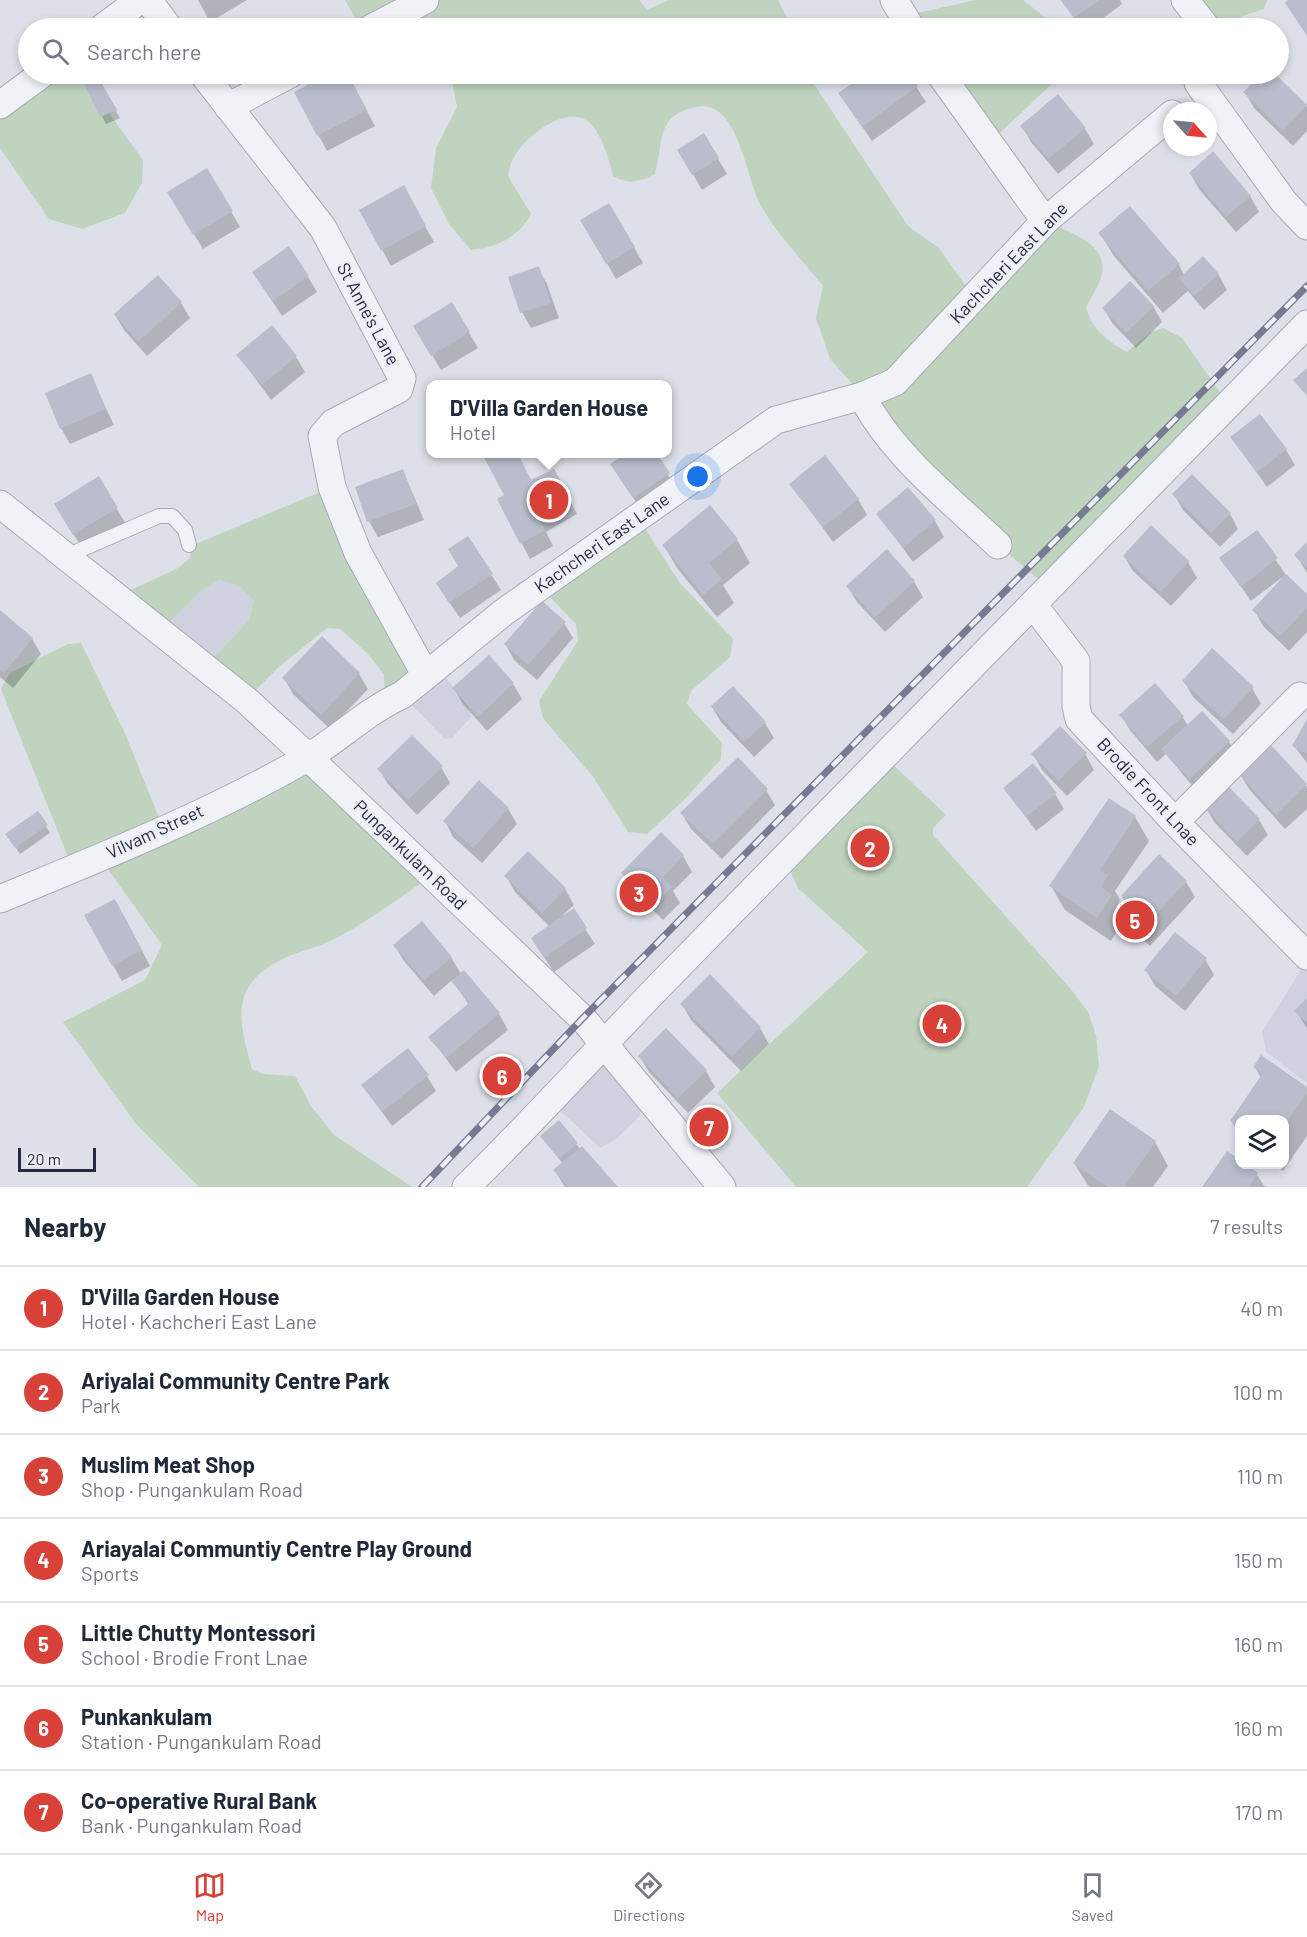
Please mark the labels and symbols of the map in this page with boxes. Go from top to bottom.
north arrow [1163,102,1217,156]
street label: Kachcheri East Lane [945,197,1072,327]
street label: St Anne's Lane [333,259,405,369]
your location [683,462,712,491]
pin: 1 [530,478,568,522]
street label: Kachcheri East Lane [530,487,673,597]
street label: Brodie Front Lnae [1093,733,1205,850]
street label: Pungankulam Road [350,795,472,914]
street label: Vilvam Street [103,799,207,863]
pin: 2 [850,826,890,870]
pin: 3 [620,870,658,916]
pin: 5 [1116,898,1154,942]
pin: 4 [922,1002,962,1046]
pin: 6 [482,1054,522,1098]
pin: 7 [690,1104,728,1150]
scale bar [18,1145,96,1172]

